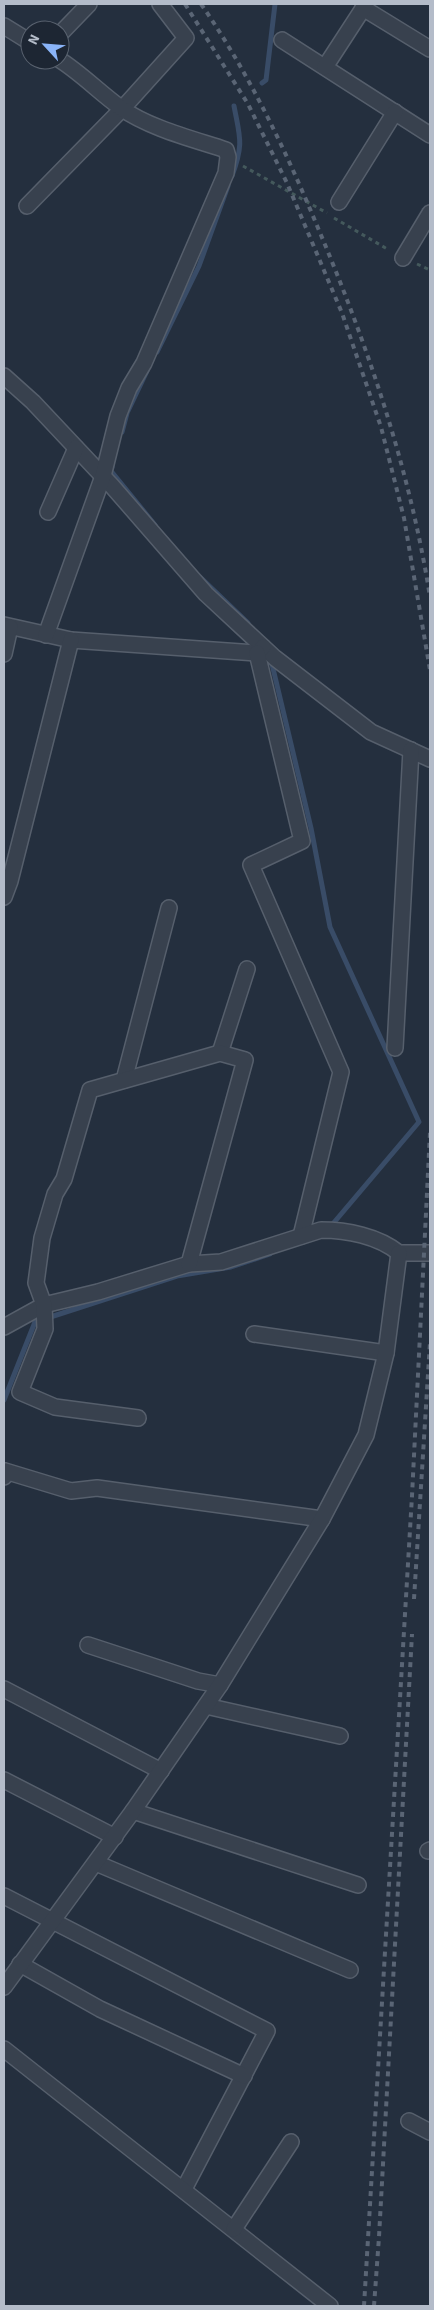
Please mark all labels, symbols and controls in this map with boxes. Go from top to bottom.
north arrow [20,20,70,70]
text: N [23,31,45,48]

